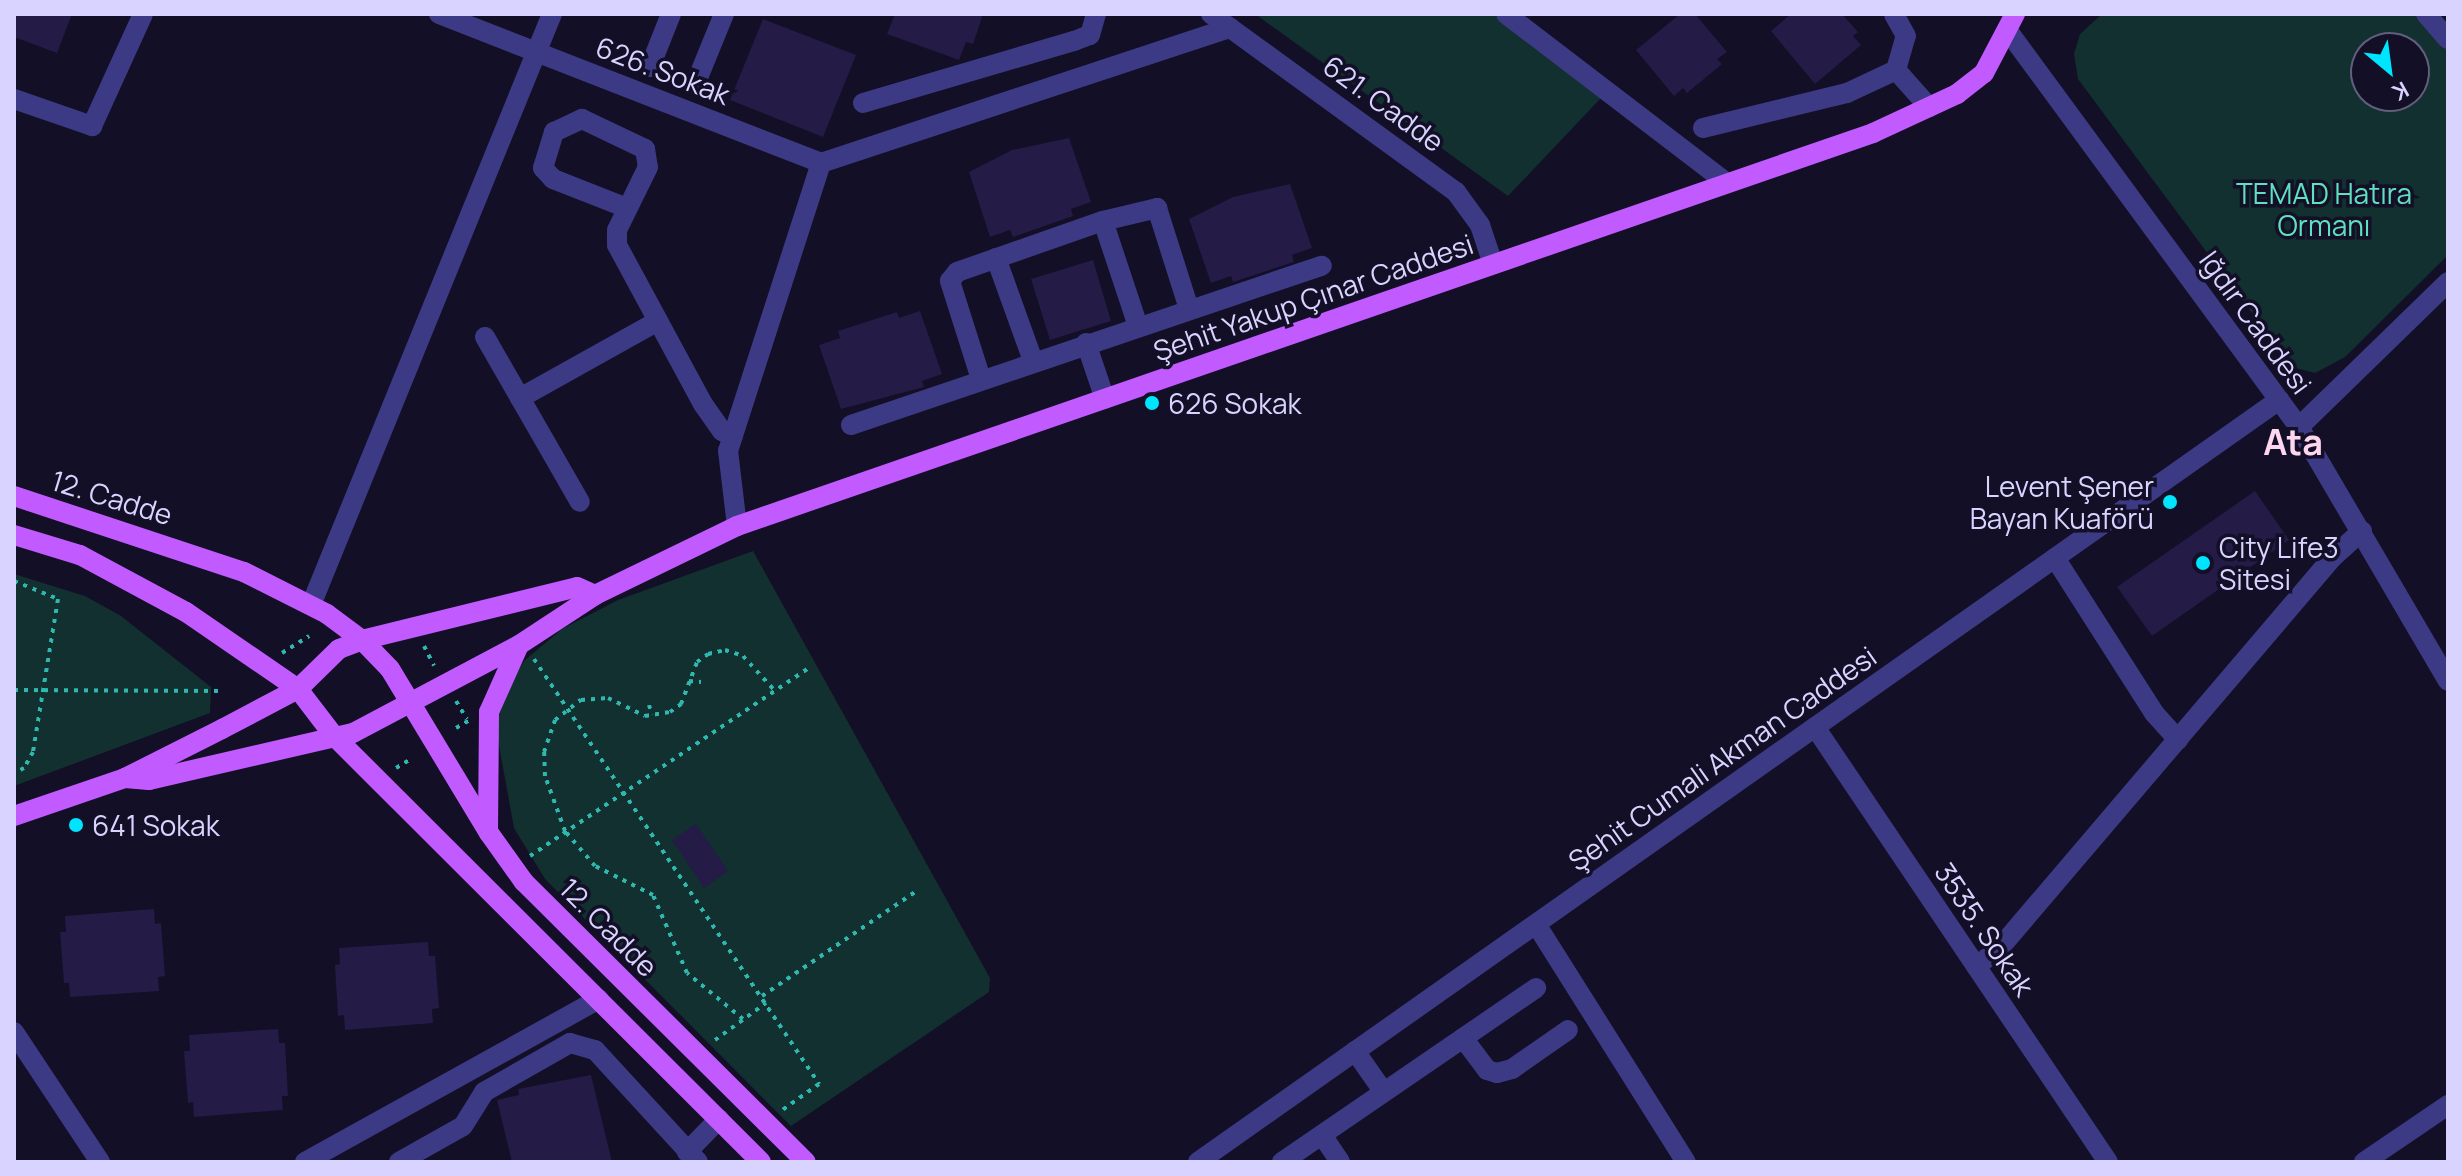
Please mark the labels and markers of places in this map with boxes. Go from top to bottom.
place label: 626 Sokak [1168,386,1301,420]
marker: 626 Sokak [1143,394,1161,412]
place label: Levent Şener Bayan Kuaförü [1970,469,2154,535]
marker: Levent Şener Bayan Kuaförü [2161,493,2179,511]
place label: City Life3 Sitesi [2219,530,2339,596]
marker: City Life3 Sitesi [2194,554,2212,572]
place label: 641 Sokak [92,808,220,842]
marker: 641 Sokak [67,816,85,834]

